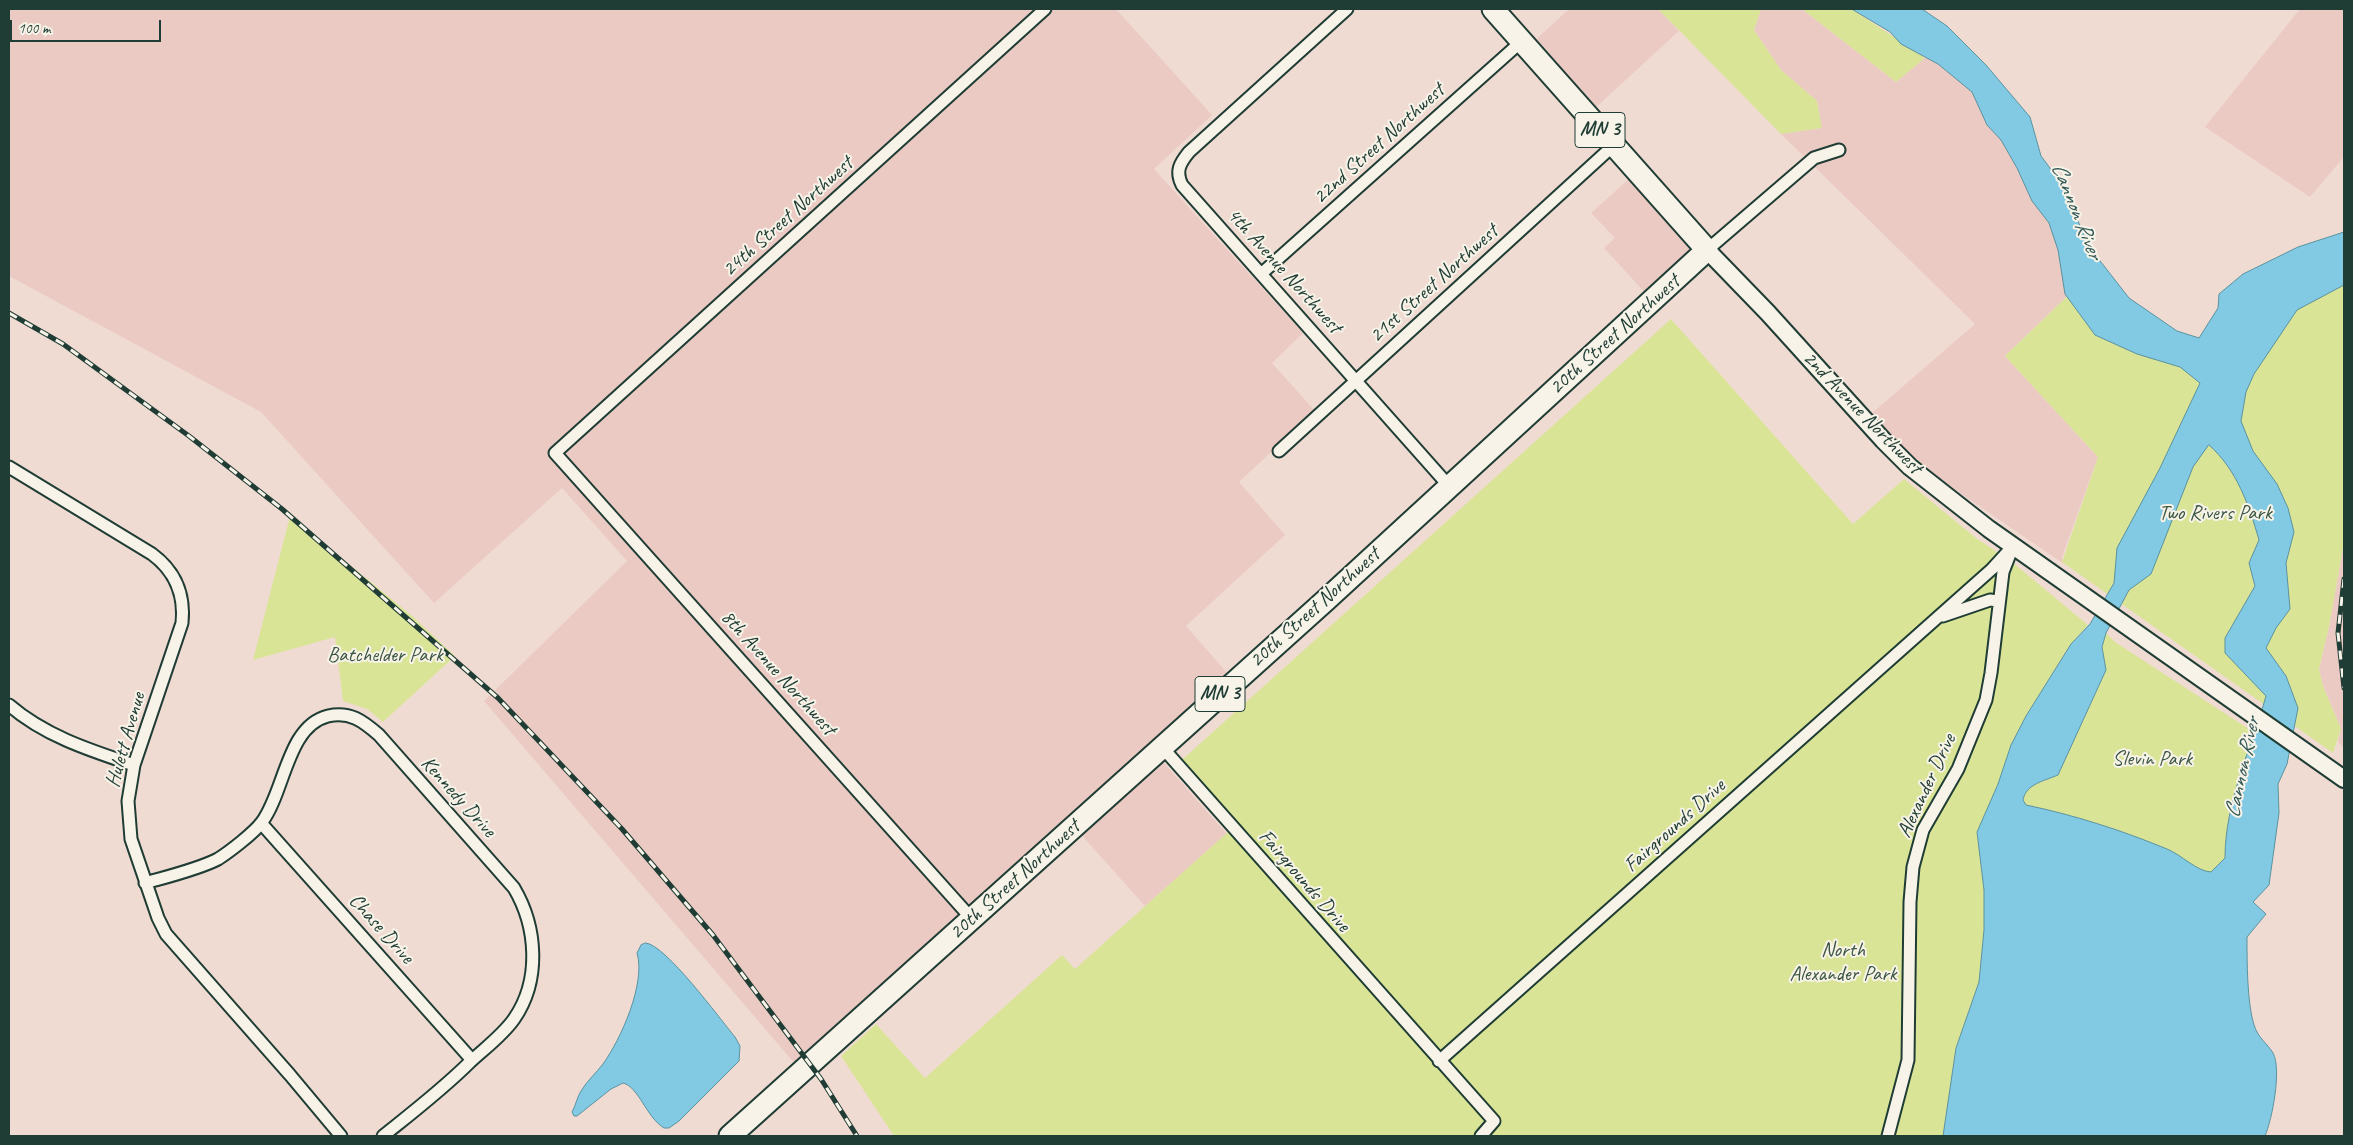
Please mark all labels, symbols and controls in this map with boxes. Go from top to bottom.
scale bar [12,10,164,42]
text: 100 m [18,19,50,38]
street label: 22nd Street Northwest [1308,78,1450,210]
road number: MN 3 [1575,112,1625,148]
street label: 24th Street Northwest [717,152,859,282]
water label: Cannon River [2045,159,2107,263]
street label: 4th Avenue Northwest [1221,203,1347,339]
street label: 21st Street Northwest [1364,220,1504,348]
street label: 20th Street Northwest [1544,270,1686,400]
street label: 2nd Avenue Northwest [1797,346,1927,480]
park label: Two Rivers Park [2158,500,2272,526]
street label: 20th Street Northwest [1244,543,1386,673]
street label: 8th Avenue Northwest [715,605,841,741]
park label: Batchelder Park [327,642,443,668]
road number: MN 3 [1195,676,1245,712]
street label: Hulett Avenue [100,690,152,790]
water label: Cannon River [2220,716,2266,820]
street label: Alexander Drive [1892,730,1962,842]
park label: Slevin Park [2112,746,2192,772]
street label: Kennedy Drive [415,751,501,843]
street label: Fairgrounds Drive [1619,774,1731,878]
street label: 20th Street Northwest [944,815,1086,945]
street label: Fairgrounds Drive [1253,825,1355,937]
street label: Chase Drive [343,889,419,969]
park label: North Alexander Park [1789,937,1897,987]

